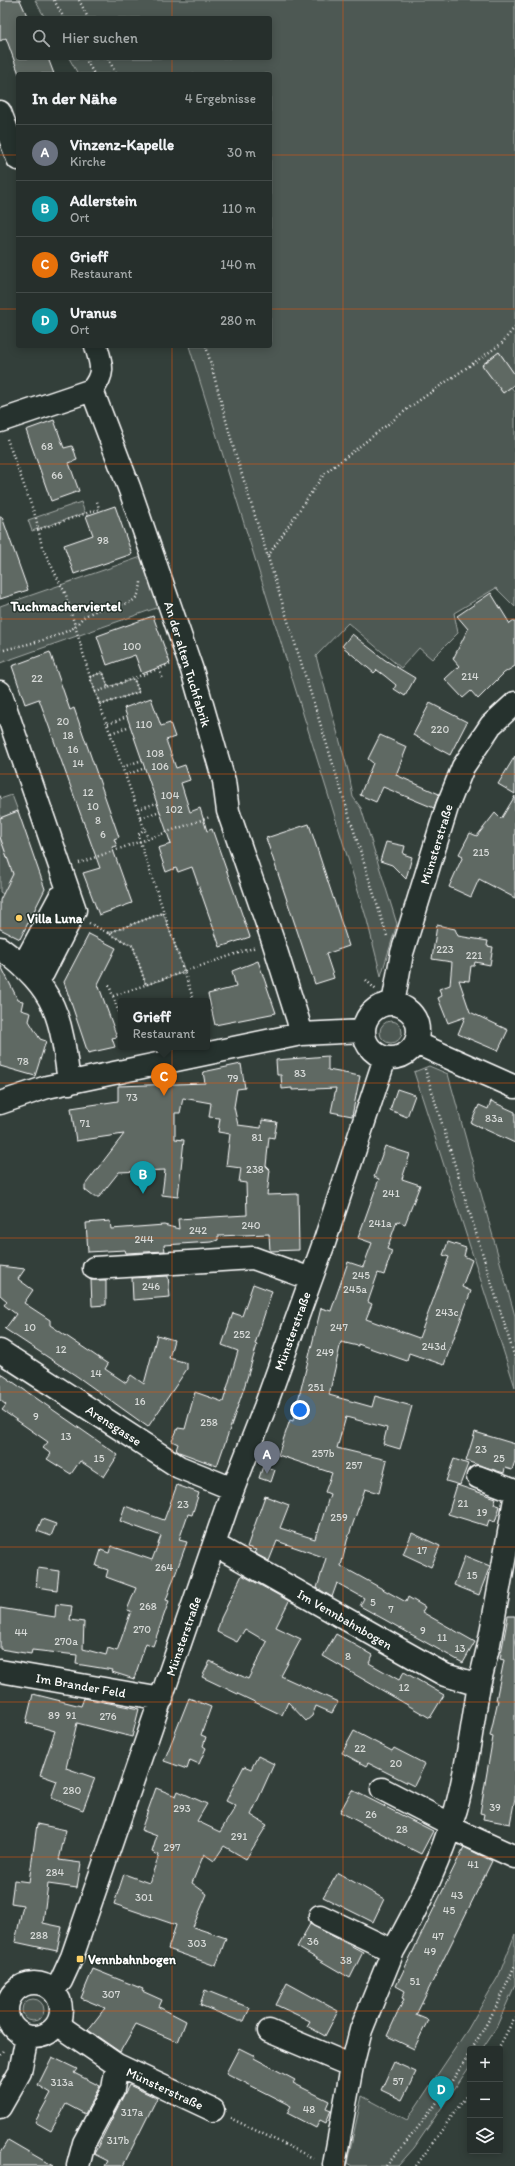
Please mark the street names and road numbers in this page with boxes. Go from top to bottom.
street label: An der alten Tuchfabrik [161,599,214,729]
street label: Münsterstraße [417,802,456,886]
street label: Münsterstraße [271,1289,314,1373]
street label: Arensgasse [83,1402,144,1449]
street label: Im Vennbahnbogen [295,1586,395,1653]
street label: Münsterstraße [163,1594,204,1678]
street label: Im Brander Feld [35,1670,127,1701]
street label: Münsterstraße [124,2064,206,2113]

